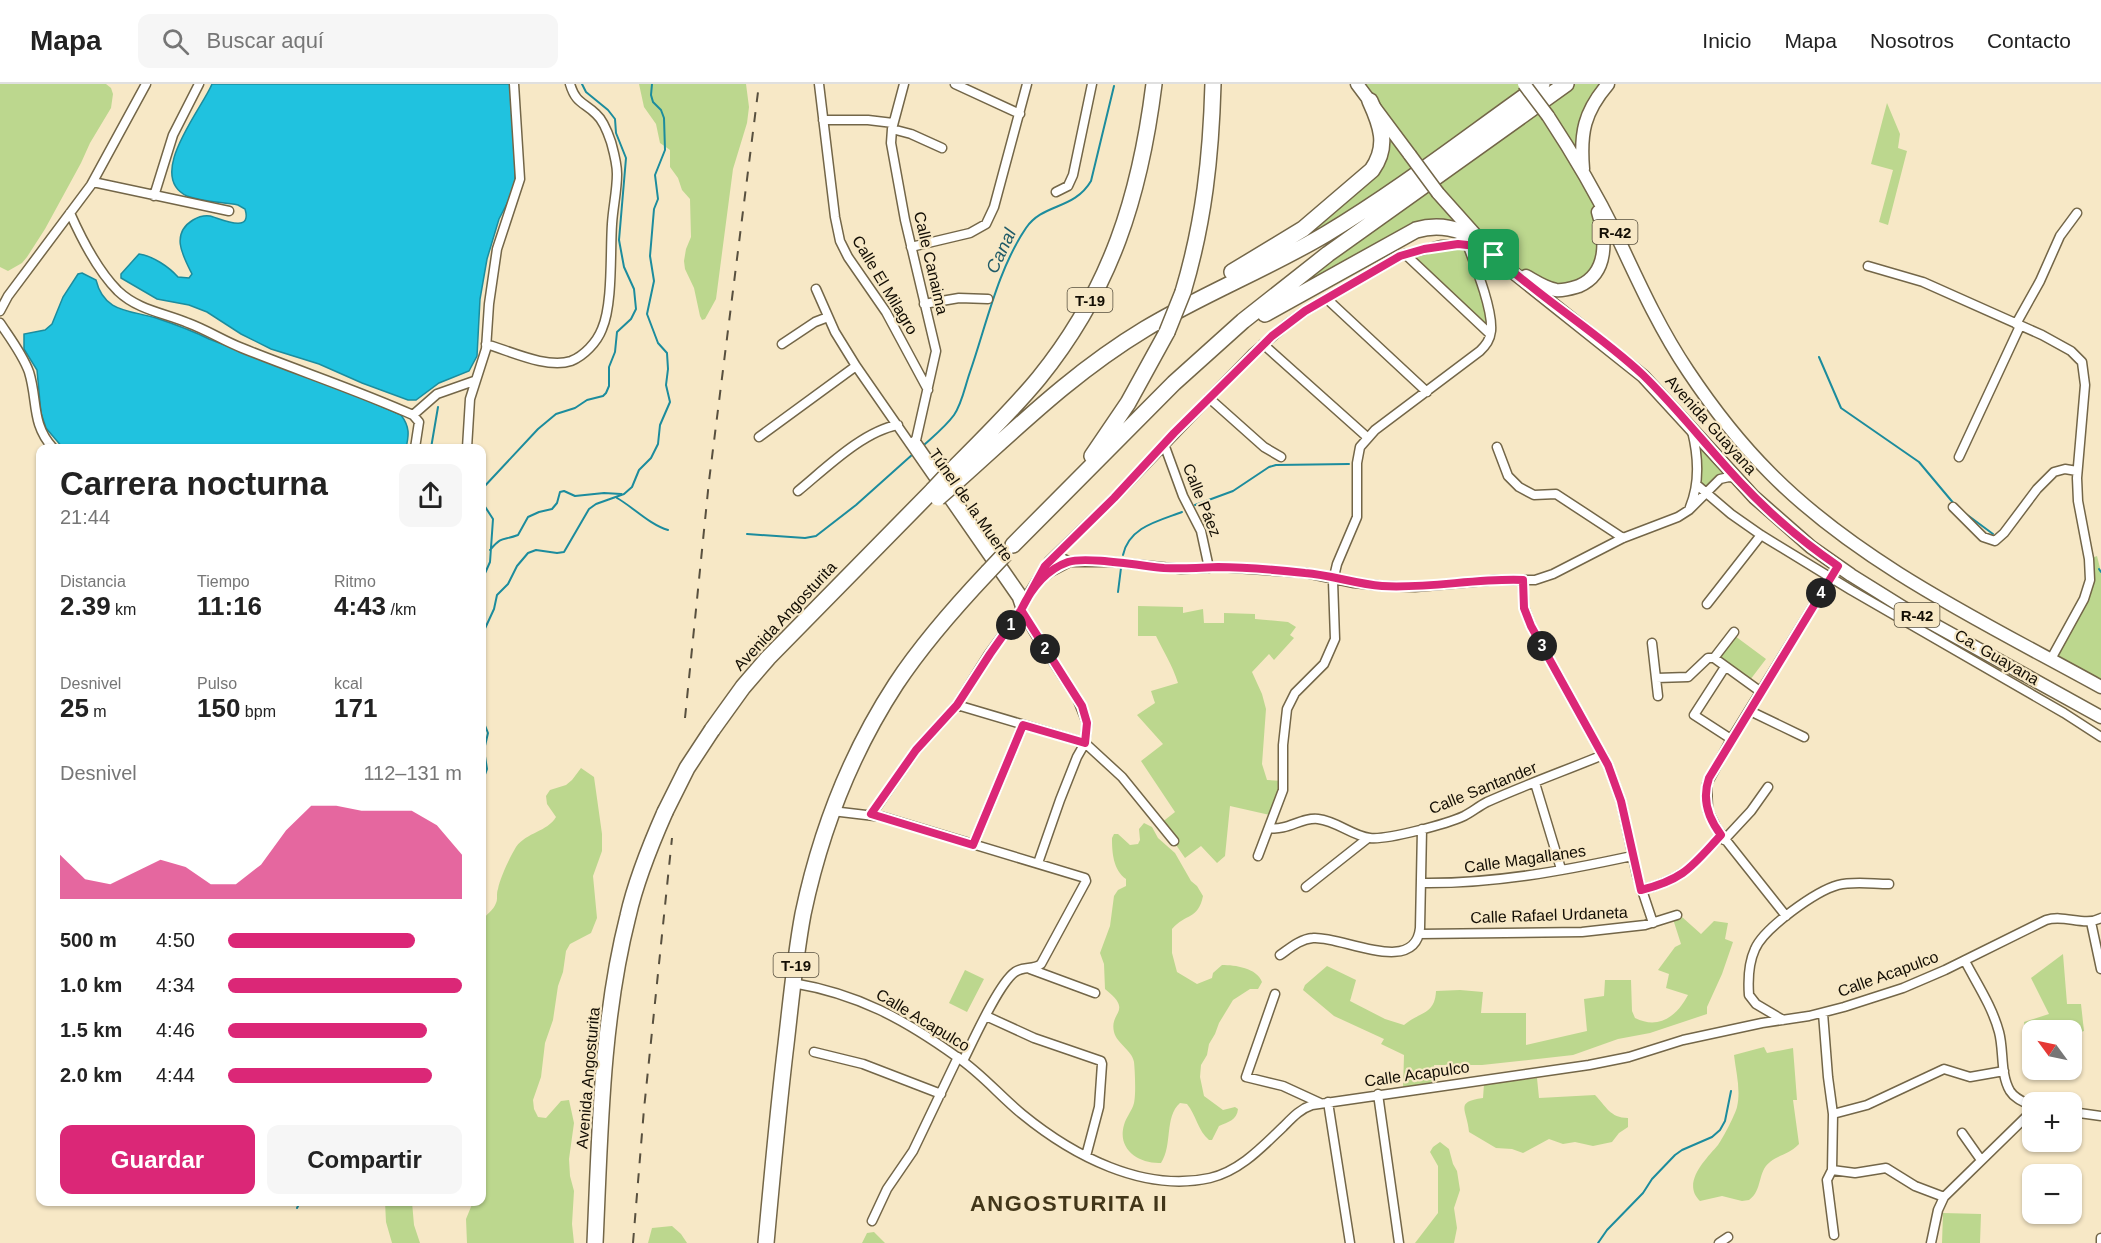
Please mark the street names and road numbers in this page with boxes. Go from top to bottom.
street label: Calle Canaima [911,210,951,316]
road number: R-42 [1592,220,1638,244]
street label: Calle El Milagro [849,233,921,337]
road number: T-19 [1068,288,1112,312]
street label: Avenida Guayana [1662,372,1760,478]
street label: Túnel de la Muerte [926,445,1016,565]
street label: Calle Páez [1180,461,1224,539]
street label: Avenida Angosturita [730,558,840,674]
road number: R-42 [1894,603,1940,627]
street label: Ca. Guayana [1952,626,2042,688]
street label: Calle Santander [1427,758,1540,817]
street label: Calle Magallanes [1463,842,1587,876]
street label: Calle Rafael Urdaneta [1470,904,1628,926]
street label: Calle Acapulco [1835,948,1941,1000]
road number: T-19 [774,953,818,977]
street label: Calle Acapulco [873,985,973,1055]
street label: Avenida Angosturita [573,1006,603,1149]
street label: Calle Acapulco [1363,1058,1471,1090]

